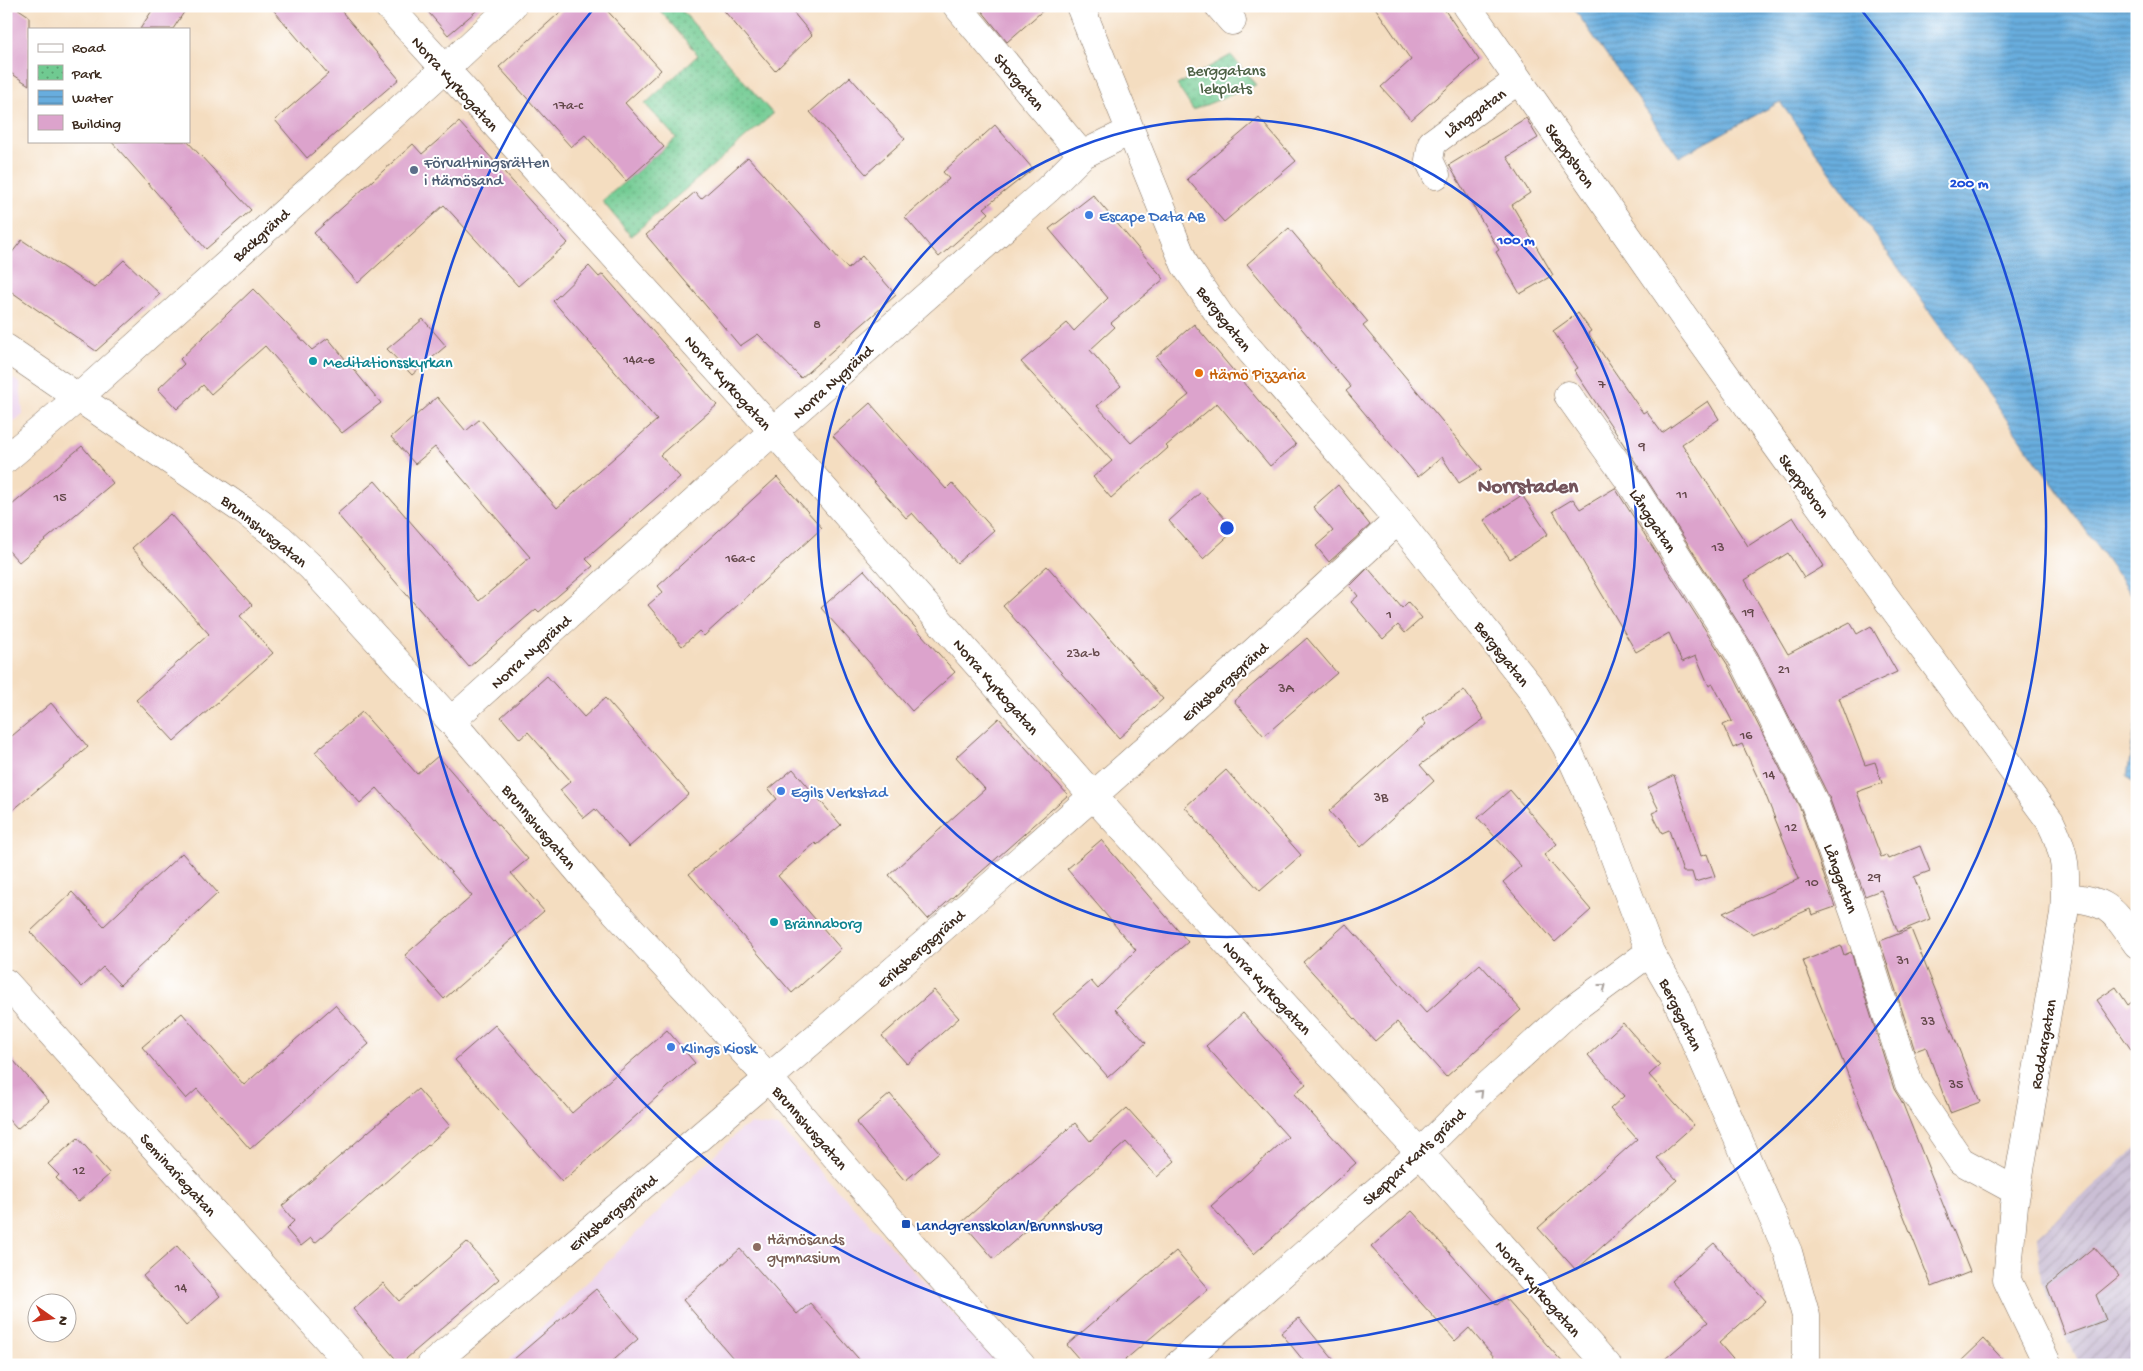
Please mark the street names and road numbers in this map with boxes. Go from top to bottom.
street label: Norra Kyrkogatan [406,34,501,137]
street label: Storgatan [988,51,1047,116]
street label: Långgatan [1441,86,1511,144]
street label: Skeppsbron [1539,121,1598,193]
street label: Backgränd [229,205,296,268]
street label: Bergsgatan [1190,283,1254,357]
street label: Norra Kyrkogatan [679,333,774,436]
street label: Norra Nygränd [790,341,880,425]
street label: Skeppsbron [1773,451,1832,523]
street label: Långgatan [1623,486,1679,558]
street label: Brunnshusgatan [215,492,310,574]
street label: Norra Nygränd [488,611,578,695]
street label: Bergsgatan [1468,618,1532,692]
street label: Norra Kyrkogatan [947,636,1042,741]
street label: Eriksbergsgränd [1179,639,1275,727]
street label: Brunnshusgatan [496,781,579,875]
street label: Långgatan [1817,842,1860,917]
street label: Eriksbergsgränd [875,906,971,994]
street label: Norra Kyrkogatan [1217,938,1314,1041]
street label: Bergsgatan [1653,975,1705,1055]
street label: Roddargatan [2028,998,2063,1091]
street label: Brunnshusgatan [766,1083,850,1176]
street label: Skeppar Karls gränd [1360,1105,1472,1211]
street label: Seminariegatan [134,1131,219,1222]
street label: Eriksbergsgränd [566,1171,664,1257]
street label: Norra Kyrkogatan [1489,1238,1584,1343]

